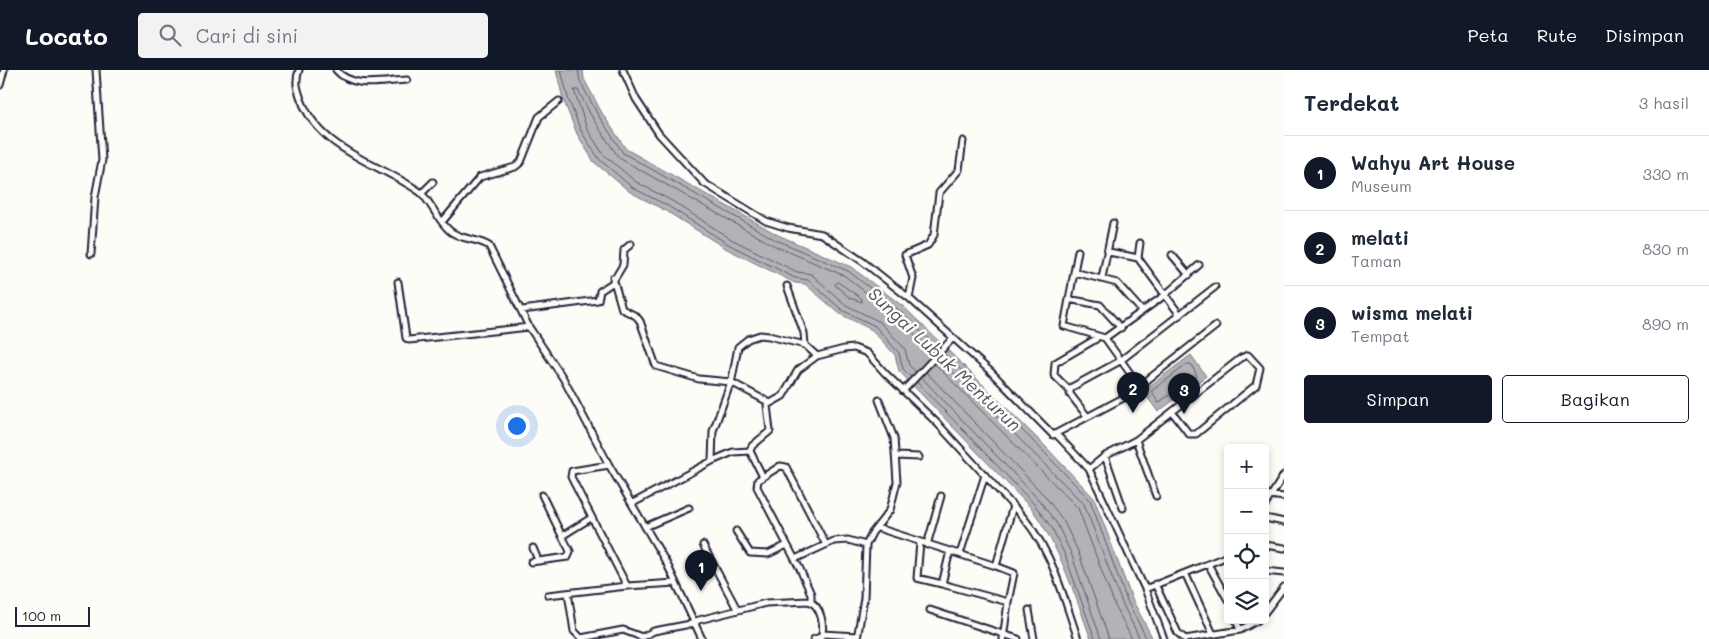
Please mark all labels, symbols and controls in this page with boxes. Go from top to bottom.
search box [138,13,488,58]
text: Locato [25,20,108,51]
icon: search [156,21,184,49]
text: Cari di sini [196,23,298,48]
text: Peta [1467,23,1509,47]
text: Rute [1537,23,1577,47]
text: Disimpan [1605,23,1684,47]
text: Terdekat [1304,89,1399,116]
text: 3 hasil [1639,92,1689,113]
text: Wahyu Art House [1351,150,1515,175]
text: 1 [1316,163,1324,184]
text: 330 m [1643,163,1689,184]
text: Museum [1351,175,1412,196]
text: melati [1351,225,1409,250]
text: 2 [1316,238,1324,259]
text: 830 m [1642,238,1689,259]
text: Taman [1351,250,1401,271]
water label: Sungai Lubuk Menturun [863,282,1027,436]
text: wisma melati [1351,300,1473,325]
text: 3 [1315,313,1325,334]
text: 890 m [1642,313,1689,334]
text: Tempat [1351,325,1409,346]
pin: 2 [1117,372,1149,413]
pin: 3 [1168,373,1200,414]
button: Simpan [1304,375,1492,423]
button: Bagikan [1502,375,1689,423]
your location [504,413,530,439]
map controls [1224,444,1269,624]
button: + [1224,444,1269,489]
button: − [1224,489,1269,534]
button: locate [1224,534,1269,579]
pin: 1 [685,550,717,591]
button: layers [1224,579,1269,624]
scale bar [15,604,90,627]
text: 100 m [22,606,61,625]

